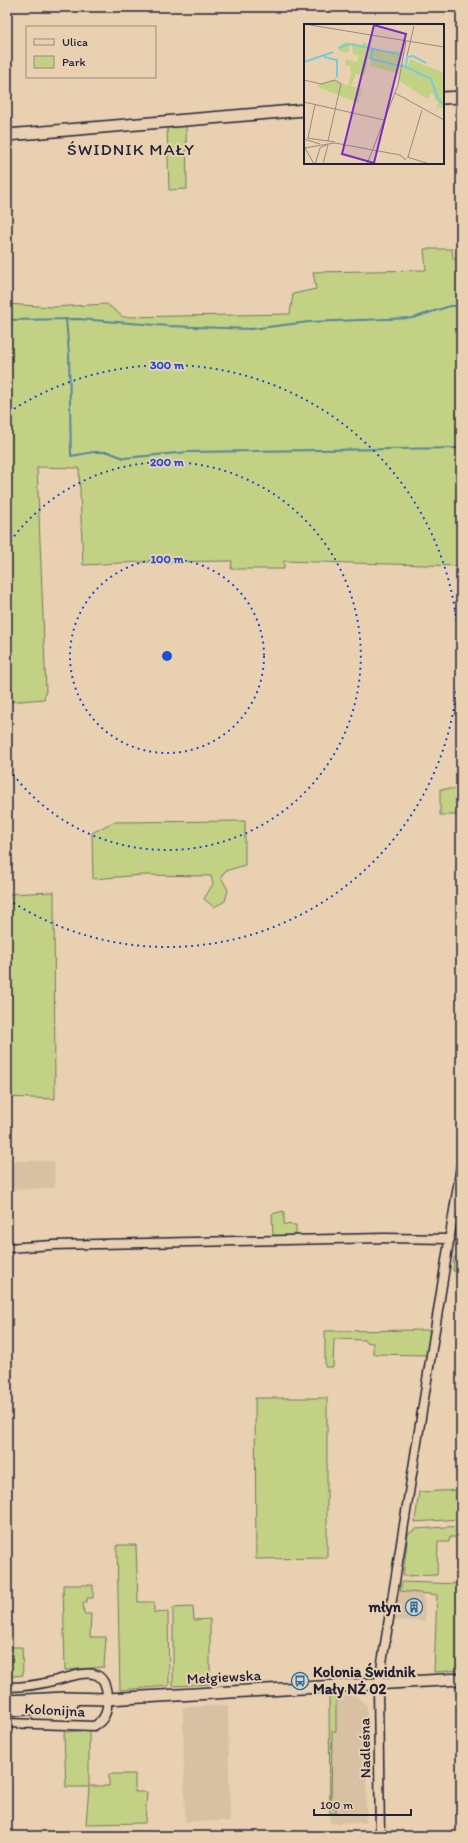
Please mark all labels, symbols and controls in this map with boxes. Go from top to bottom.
inset map [304,24,444,164]
legend [26,26,156,78]
text: Ulica [62,35,88,49]
text: Park [62,55,86,69]
district label: ŚWIDNIK MAŁY [67,139,195,159]
text: 300 m [150,358,185,372]
text: 200 m [150,455,185,469]
text: 100 m [150,552,184,566]
centre of rings [160,649,174,663]
building icon: młyn [404,1597,424,1617]
place label: młyn [368,1598,401,1617]
place label: Kolonia Świdnik Mały NŻ 02 [313,1662,416,1699]
street label: Mełgiewska [186,1666,262,1688]
bus stop icon: Kolonia Świdnik Mały NŻ 02 [290,1671,310,1691]
street label: Kolonijna [24,1699,86,1721]
street label: Nadleśna [355,1717,375,1778]
scale bar [314,1791,411,1817]
text: 100 m [320,1798,353,1812]

